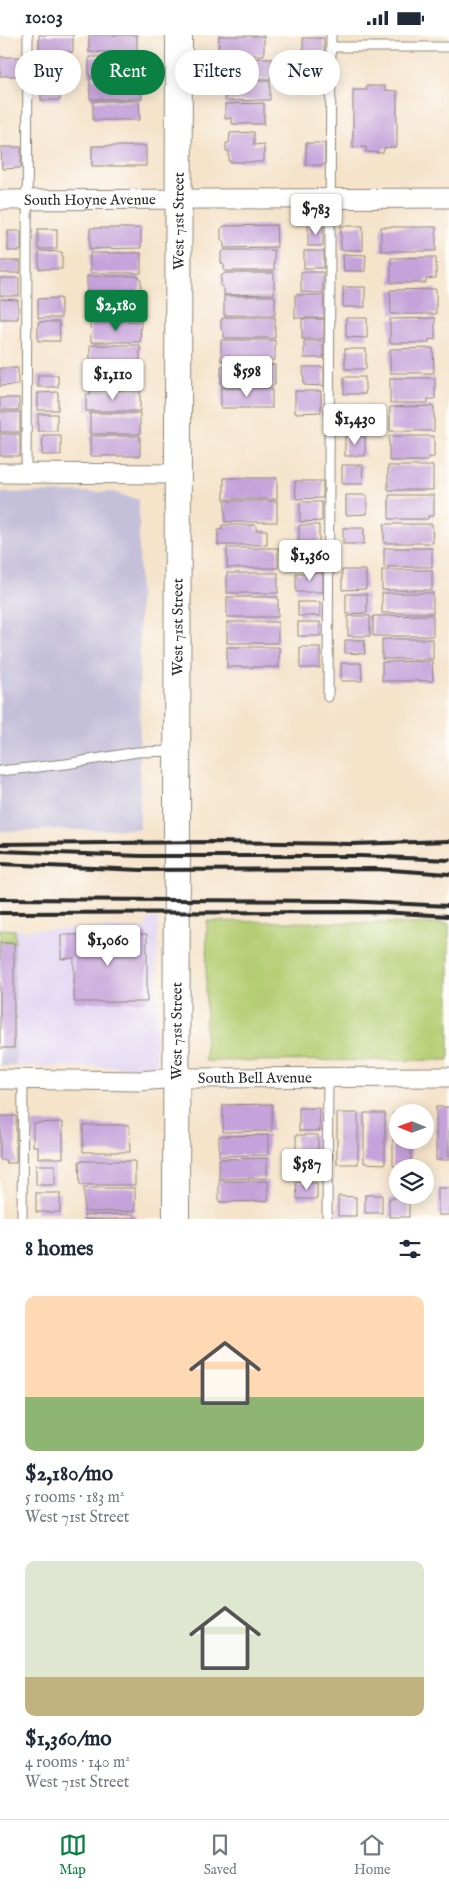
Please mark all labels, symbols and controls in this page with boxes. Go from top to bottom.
text: 10:03 [25,6,63,30]
chip: Buy [15,50,81,95]
chip: Rent [91,50,165,95]
chip: Filters [175,50,259,95]
chip: New [269,50,340,95]
street label: West 71st Street [169,172,189,270]
street label: South Hoyne Avenue [24,190,156,210]
pin: $783 [286,193,346,236]
text: $783 [302,200,330,220]
pin: $2,180 [75,289,157,332]
text: $2,180 [96,296,136,316]
pin: $598 [217,355,277,398]
pin: $1,110 [72,359,154,401]
text: $598 [233,362,261,382]
text: $1,110 [94,365,132,385]
pin: $1,430 [314,403,396,446]
text: $1,430 [334,410,376,430]
pin: $1,360 [269,539,351,582]
text: $1,360 [290,546,330,566]
street label: West 71st Street [168,578,188,676]
pin: $1,060 [67,925,149,967]
text: $1,060 [87,931,129,951]
street label: West 71st Street [167,982,187,1080]
street label: South Bell Avenue [198,1068,312,1088]
north arrow [389,1104,434,1149]
map controls [389,1104,434,1204]
pin: $587 [277,1149,337,1191]
text: $587 [293,1155,321,1175]
button: layers [389,1159,434,1204]
icon: filters [396,1235,424,1263]
text: 8 homes [25,1236,93,1263]
icon: home [180,1328,270,1418]
text: $2,180/mo [25,1461,113,1488]
text: 5 rooms · 183 m² [25,1488,124,1508]
text: West 71st Street [25,1508,129,1528]
icon: home [180,1593,270,1683]
text: $1,360/mo [25,1726,112,1753]
text: 4 rooms · 140 m² [25,1753,130,1773]
text: West 71st Street [25,1773,129,1793]
tab: Map [59,1831,87,1879]
tab: Saved [204,1831,237,1879]
tab: Home [354,1831,390,1879]

